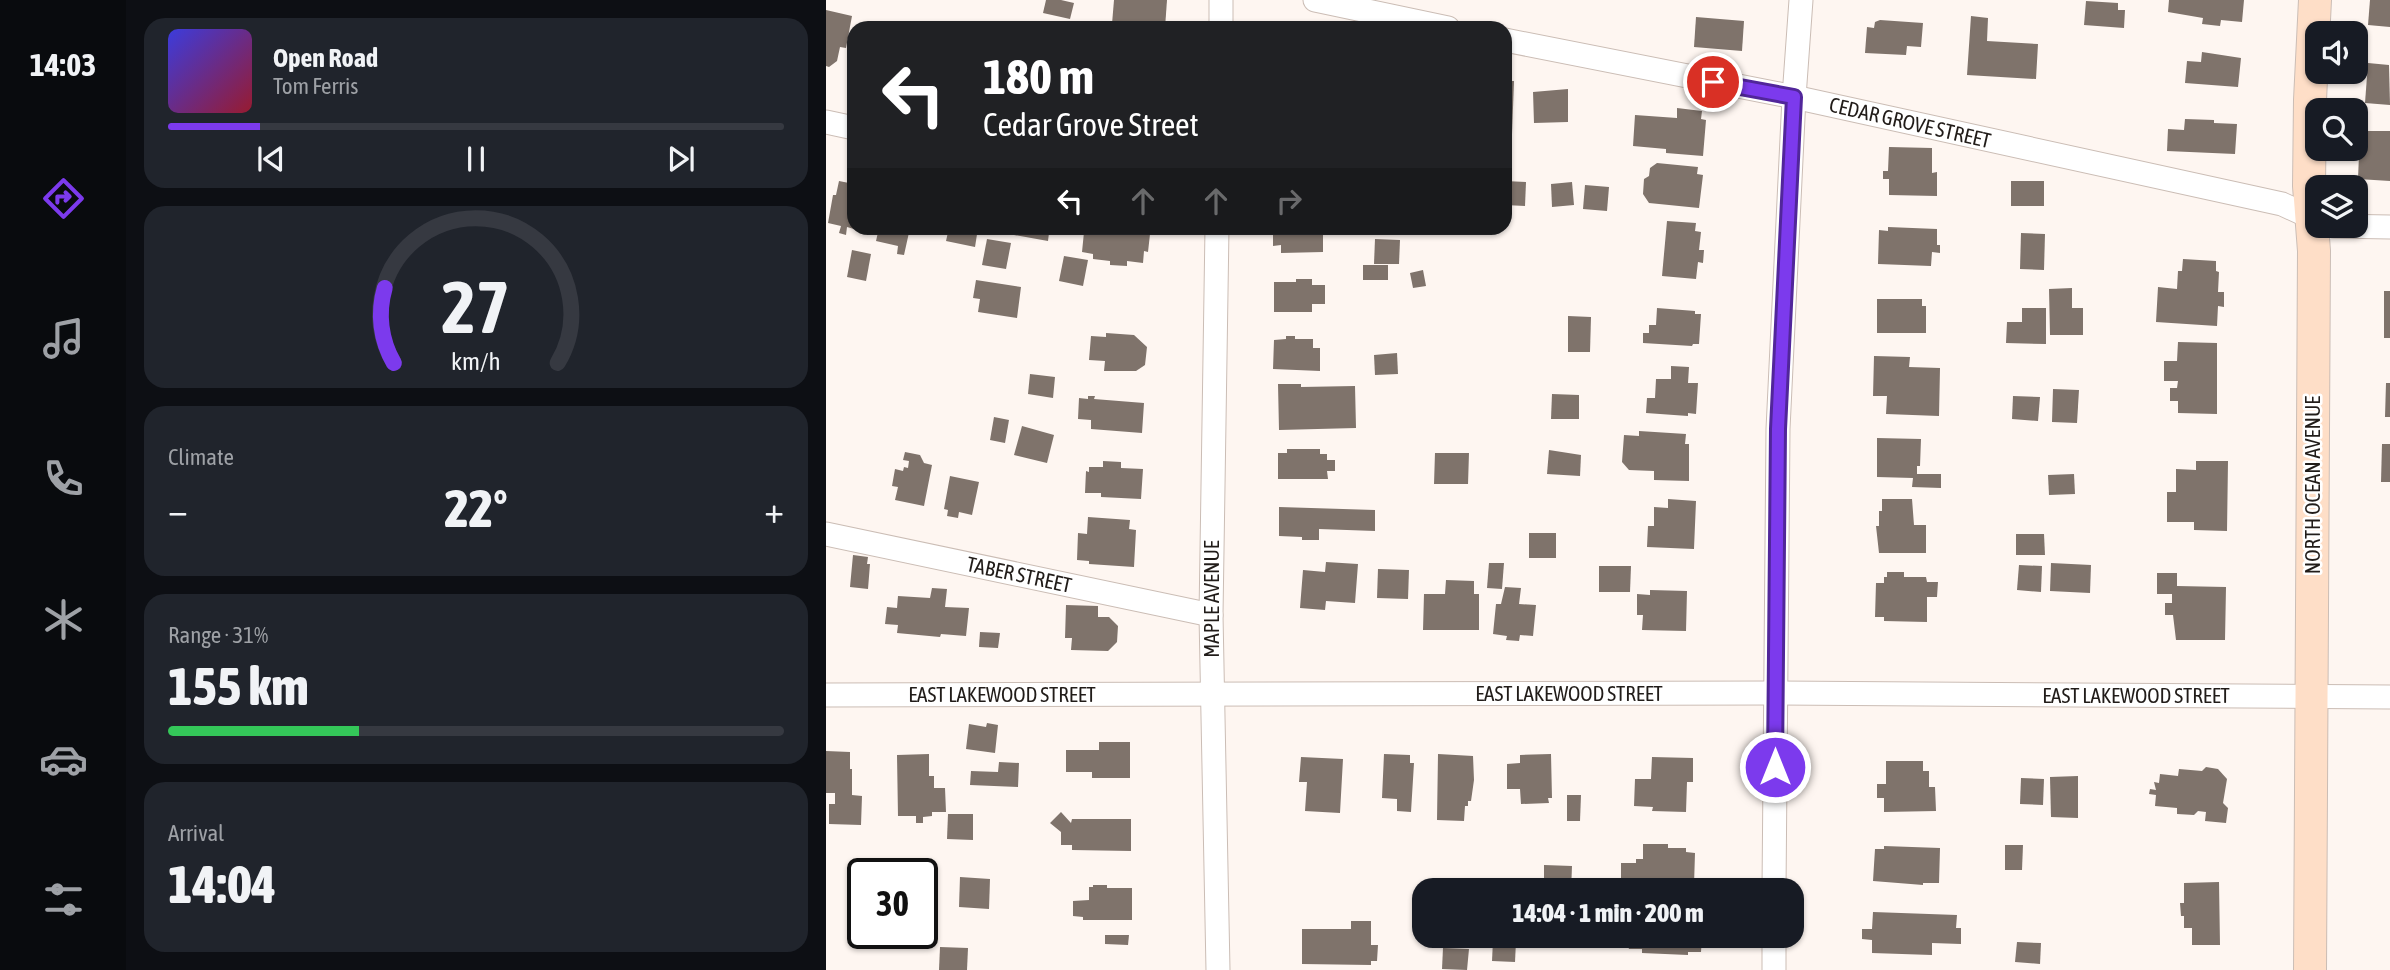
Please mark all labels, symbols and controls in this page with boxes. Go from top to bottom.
map controls [2305,21,2368,238]
button: sound [2305,21,2368,84]
text: Open Road [273,43,378,73]
text: 14:03 [30,46,96,83]
text: 180 m [983,48,1094,104]
icon: left [868,49,959,140]
pin [1683,52,1743,112]
icon: arrive [1694,63,1732,101]
text: Tom Ferris [273,73,358,99]
street label: CEDAR GROVE STREET [1827,92,1993,152]
button: search [2305,98,2368,161]
text: Cedar Grove Street [983,106,1199,143]
icon: previous [252,140,290,178]
icon: pause [457,140,495,178]
icon: next [662,140,700,178]
icon: directions [39,174,88,223]
button: layers [2305,175,2368,238]
icon: left [1051,182,1089,220]
icon: ahead [1124,182,1162,220]
icon: ahead [1197,182,1235,220]
icon: right [1270,182,1308,220]
text: 27 [442,265,510,348]
icon: music [39,314,88,363]
text: km/h [451,347,501,375]
street label: NORTH OCEAN AVENUE [2300,396,2324,574]
text: Climate [168,444,234,470]
icon: phone [39,454,88,503]
text: 22° [444,478,508,538]
text: − [168,488,188,531]
text: + [764,488,784,531]
street label: MAPLE AVENUE [1199,540,1223,658]
street label: TABER STREET [965,551,1074,597]
icon: climate [39,595,88,644]
text: Range · 31% [168,622,268,648]
text: 155 km [168,656,309,716]
street label: EAST LAKEWOOD STREET [1475,681,1663,705]
street label: EAST LAKEWOOD STREET [908,682,1096,706]
street label: EAST LAKEWOOD STREET [2042,683,2230,707]
position arrow [1738,730,1812,804]
icon: car [39,735,88,784]
text: Arrival [168,820,224,846]
text: 14:04 [168,854,276,914]
speed limit sign: 30 [847,858,938,949]
icon: filters [39,875,88,924]
text: 14:04 · 1 min · 200 m [1512,898,1704,928]

